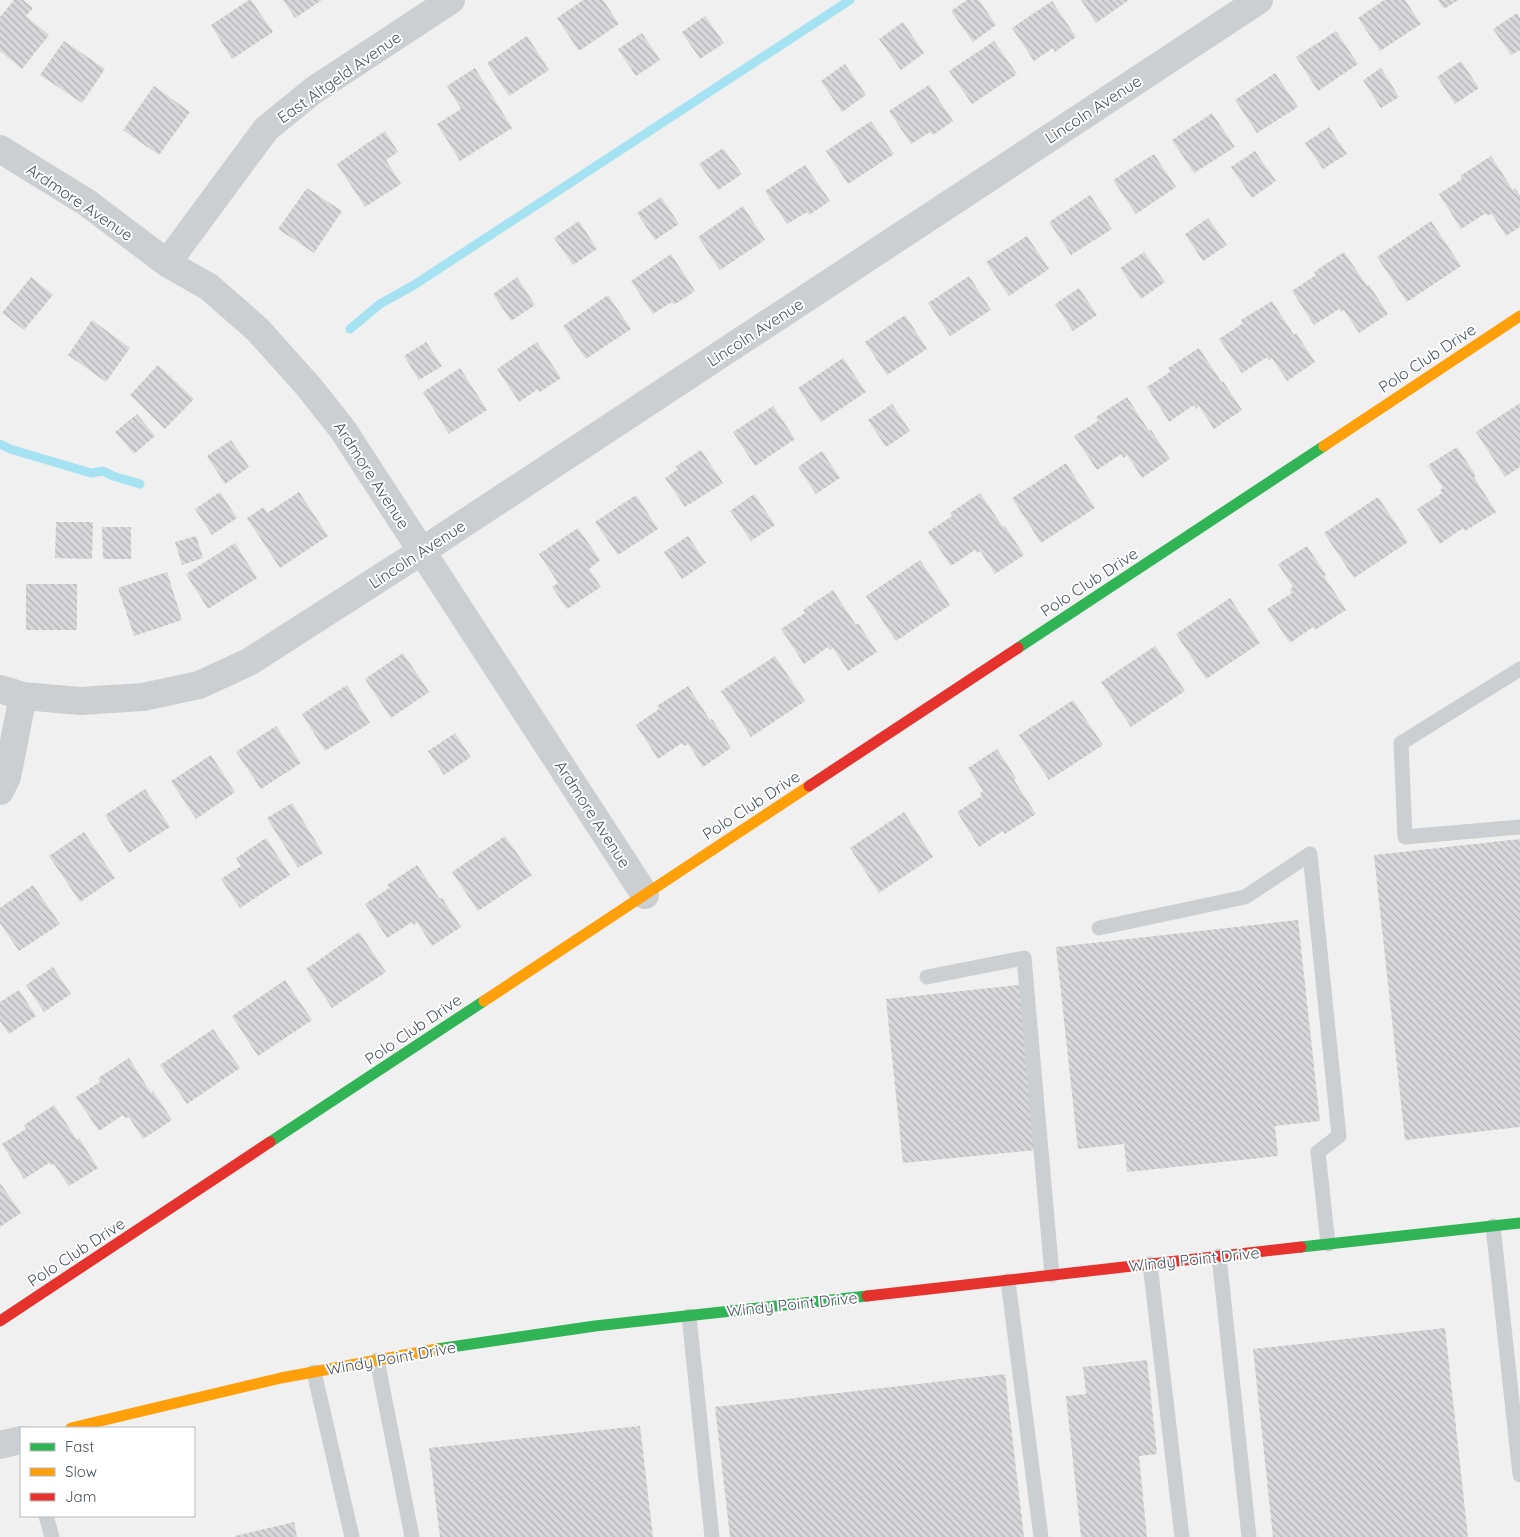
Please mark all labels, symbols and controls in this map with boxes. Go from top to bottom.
street label: East Altgeld Avenue [273,27,405,127]
street label: Lincoln Avenue [1041,70,1145,148]
street label: Ardmore Avenue [23,159,137,245]
street label: Lincoln Avenue [703,293,807,371]
street label: Polo Club Drive [1374,319,1480,397]
street label: Ardmore Avenue [330,418,414,532]
street label: Lincoln Avenue [365,515,469,593]
street label: Polo Club Drive [1036,543,1142,621]
street label: Ardmore Avenue [551,757,635,871]
street label: Polo Club Drive [698,766,804,844]
street label: Polo Club Drive [361,989,465,1069]
street label: Polo Club Drive [23,1213,129,1291]
street label: Windy Point Drive [1128,1242,1260,1276]
street label: Windy Point Drive [726,1287,858,1321]
street label: Windy Point Drive [325,1337,457,1379]
legend [20,1427,195,1517]
text: Fast [65,1437,94,1456]
text: Slow [65,1462,97,1481]
text: Jam [65,1487,96,1506]

